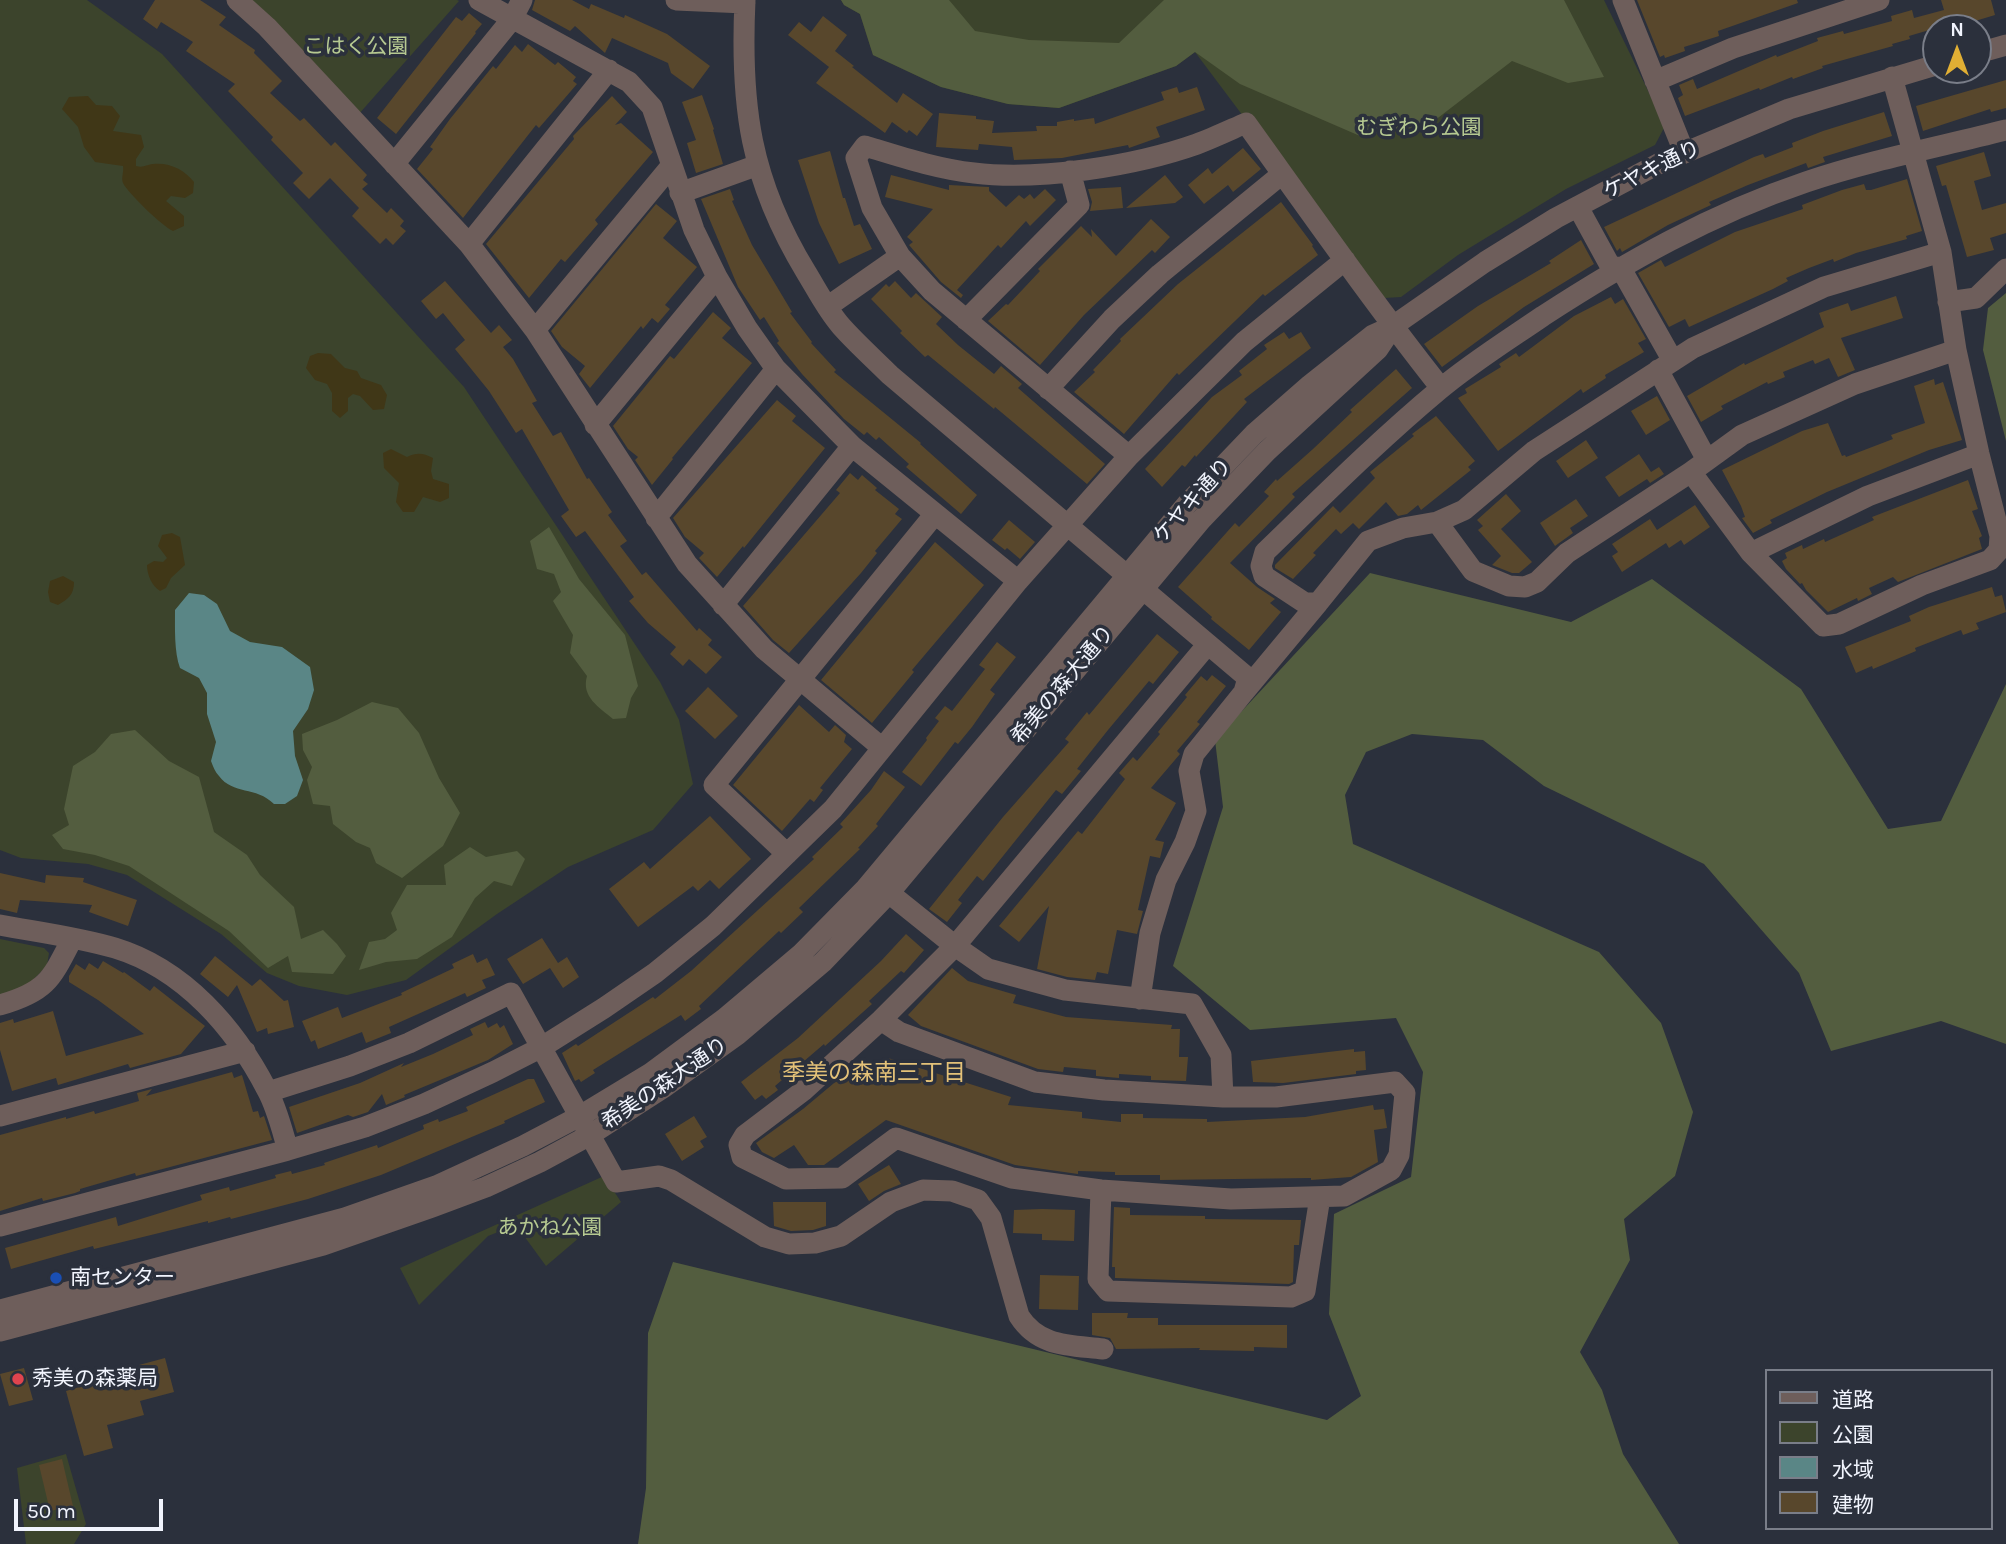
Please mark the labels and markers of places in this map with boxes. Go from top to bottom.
place label: 南センター [70,1265,175,1291]
marker: 南センター [48,1270,64,1286]
place label: 秀美の森薬局 [32,1366,158,1392]
marker: 秀美の森薬局 [10,1371,26,1387]

